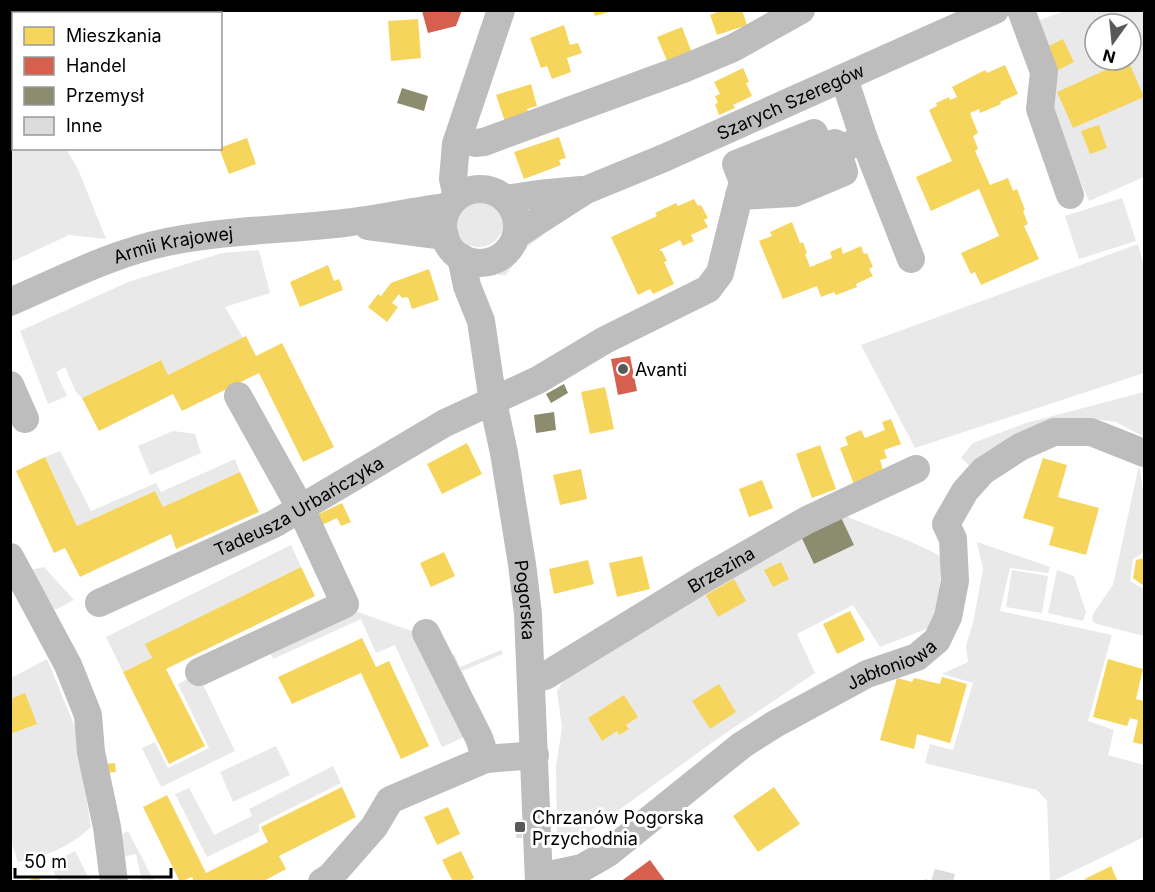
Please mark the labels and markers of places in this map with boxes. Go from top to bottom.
place label: Avanti [635,359,687,380]
marker: Avanti [616,362,630,376]
place label: Chrzanów Pogorska Przychodnia [532,807,704,849]
marker: Chrzanów Pogorska Przychodnia [513,820,527,834]

